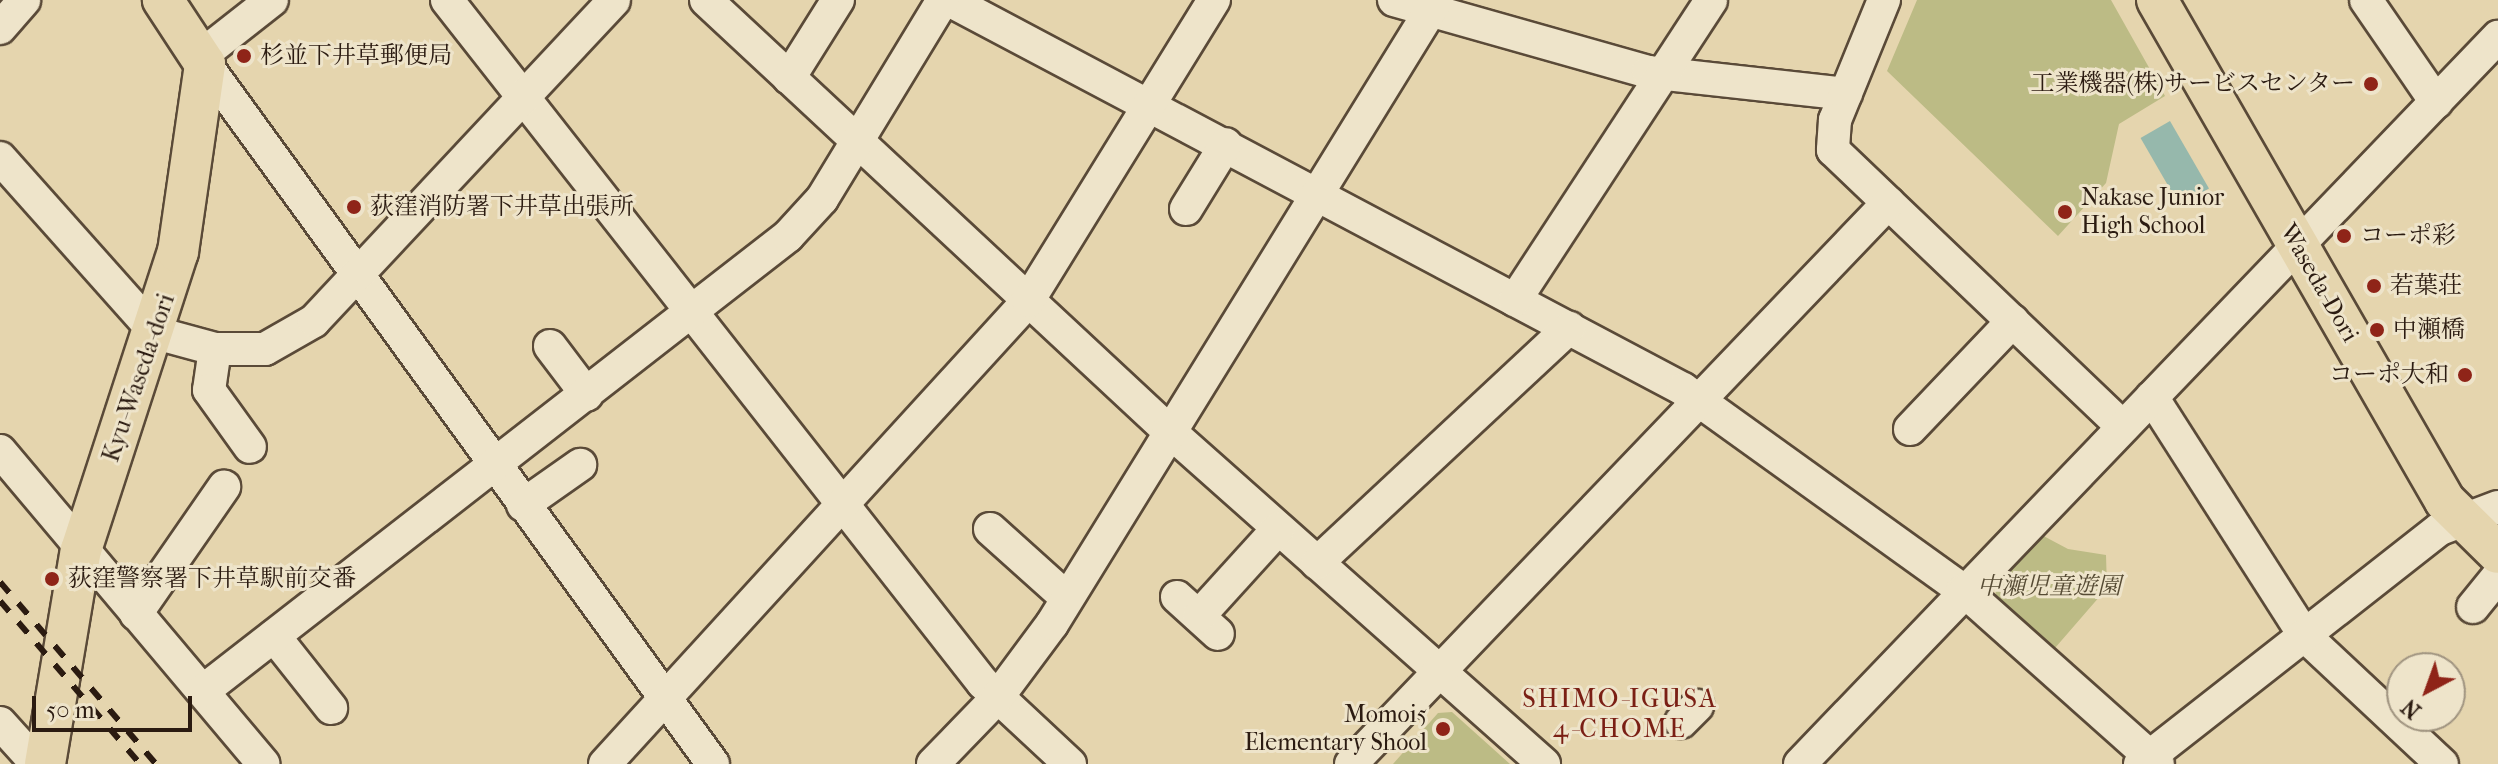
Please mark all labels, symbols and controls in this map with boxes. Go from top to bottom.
place label: 杉並下井草郵便局 [260,42,452,70]
marker: 杉並下井草郵便局 [235,47,253,65]
place label: 工業機器(株)サービスセンター [2030,70,2355,98]
marker: 工業機器(株)サービスセンター [2362,75,2380,93]
place label: Nakase Junior High School [2081,184,2224,240]
place label: 荻窪消防署下井草出張所 [370,193,634,221]
marker: 荻窪消防署下井草出張所 [345,198,363,216]
marker: Nakase Junior High School [2056,203,2074,221]
street label: Waseda-Dori [2274,219,2364,347]
place label: コーポ彩 [2360,222,2456,250]
marker: コーポ彩 [2335,227,2353,245]
place label: 若葉荘 [2390,272,2462,300]
marker: 若葉荘 [2365,277,2383,295]
street label: Kyu-Waseda-dori [97,290,181,466]
place label: 中瀬橋 [2393,316,2465,344]
marker: 中瀬橋 [2368,321,2386,339]
place label: コーポ大和 [2329,361,2449,389]
marker: コーポ大和 [2456,366,2474,384]
place label: 荻窪警察署下井草駅前交番 [68,565,356,593]
marker: 荻窪警察署下井草駅前交番 [43,570,61,588]
park label: 中瀬児童遊園 [1977,573,2121,601]
north arrow [2386,652,2466,732]
scale bar [36,680,196,730]
district label: SHIMO-IGUSA 4-CHOME [1522,683,1718,744]
text: N [2397,693,2426,724]
text: 50 m [46,696,95,724]
place label: Momoi5 Elementary Shool [1244,701,1427,757]
marker: Momoi5 Elementary Shool [1434,720,1452,738]

